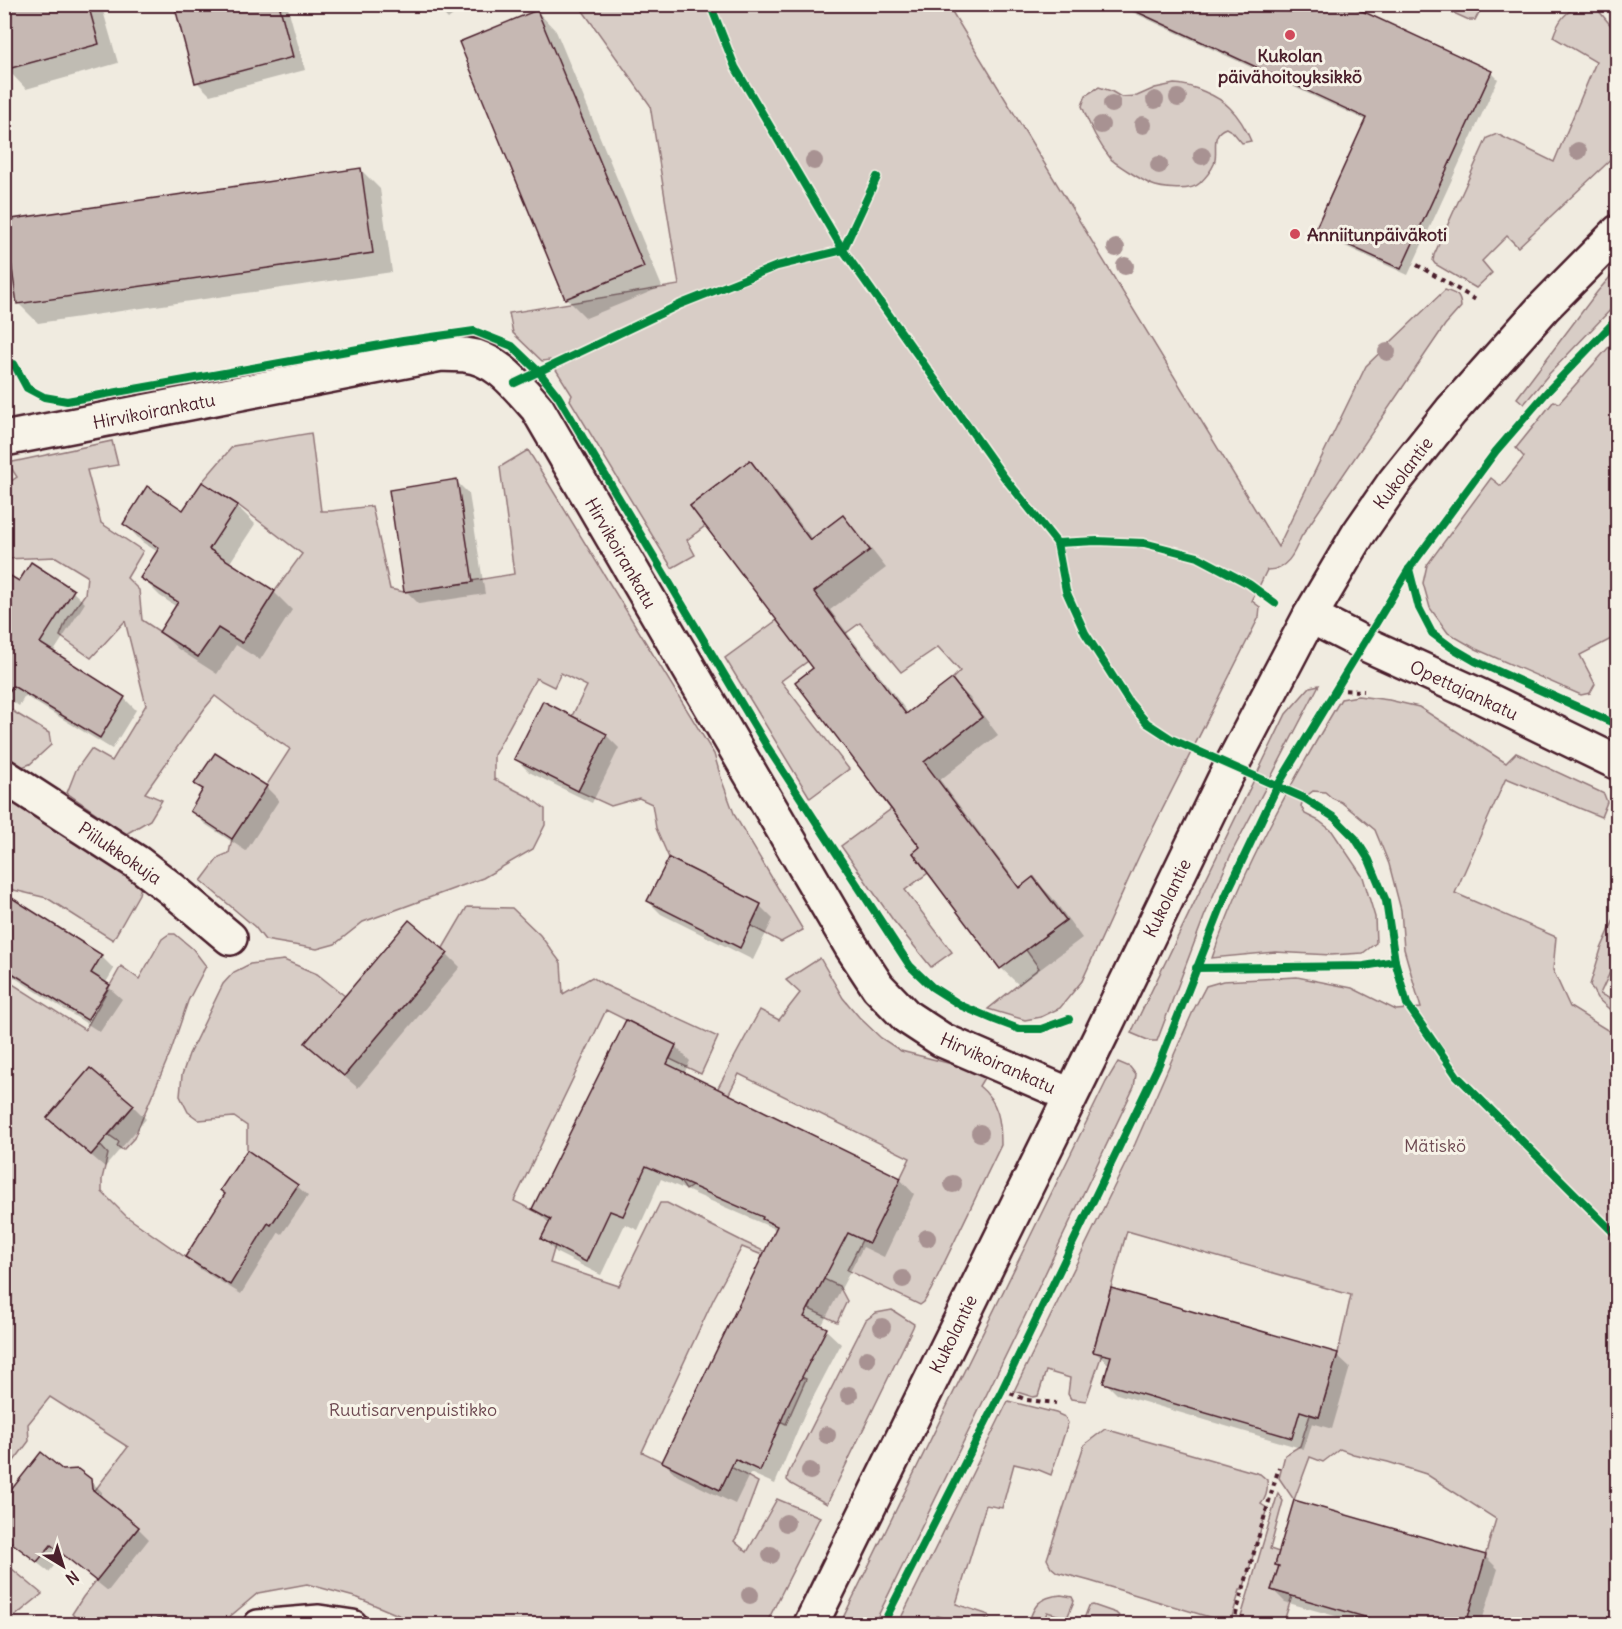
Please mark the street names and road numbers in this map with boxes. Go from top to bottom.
street label: Hirvikoirankatu [91,388,217,434]
street label: Kukolantie [1368,432,1438,514]
street label: Hirvikoirankatu [580,494,662,612]
street label: Opettajankatu [1406,655,1522,725]
street label: Piilukkokuja [74,817,166,889]
street label: Kukolantie [1138,855,1196,941]
street label: Hirvikoirankatu [937,1027,1059,1099]
street label: Kukolantie [924,1291,982,1377]

